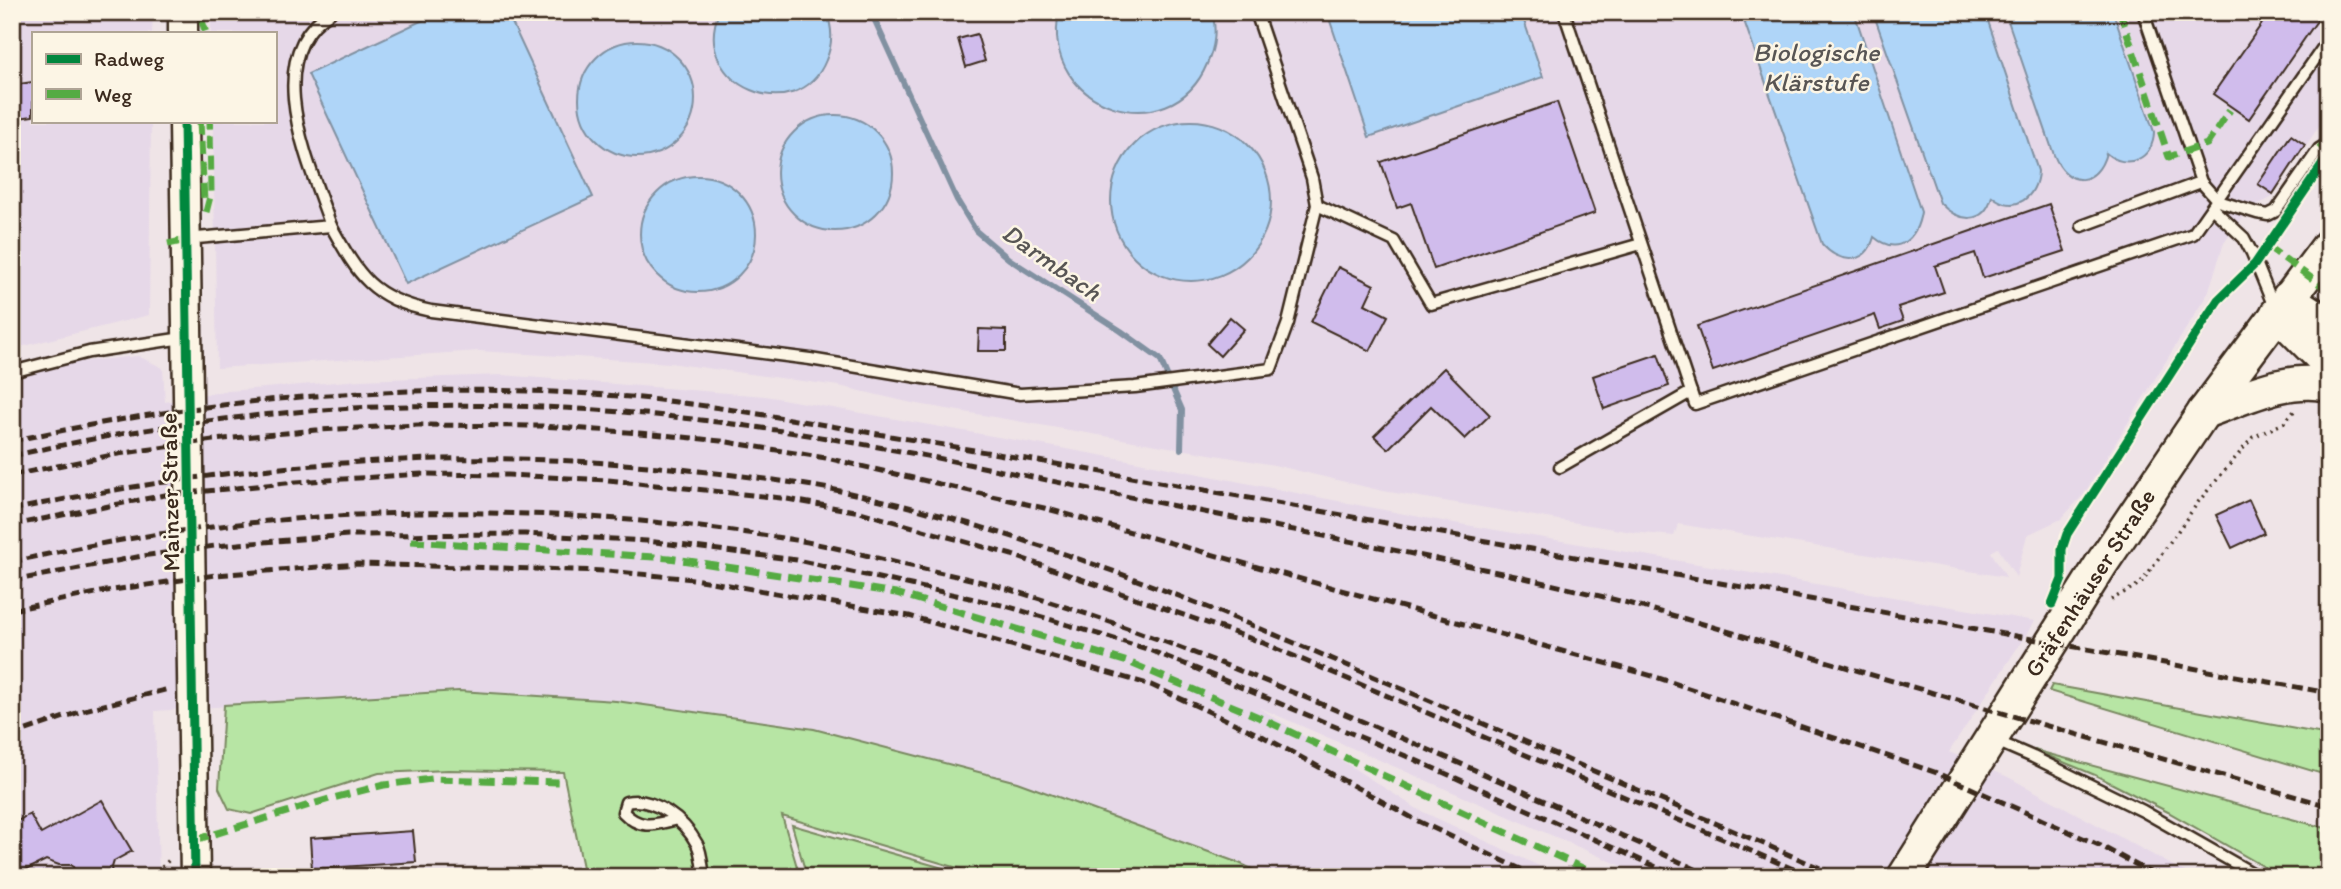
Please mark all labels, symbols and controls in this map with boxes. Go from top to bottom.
legend [32,32,276,122]
water label: Biologische Klärstufe [1753,36,1881,98]
text: Radweg [94,46,164,71]
text: Weg [94,82,132,107]
water label: Darmbach [996,216,1108,308]
street label: Mainzer Straße [154,412,185,572]
street label: Gräfenhäuser Straße [2018,483,2161,682]

